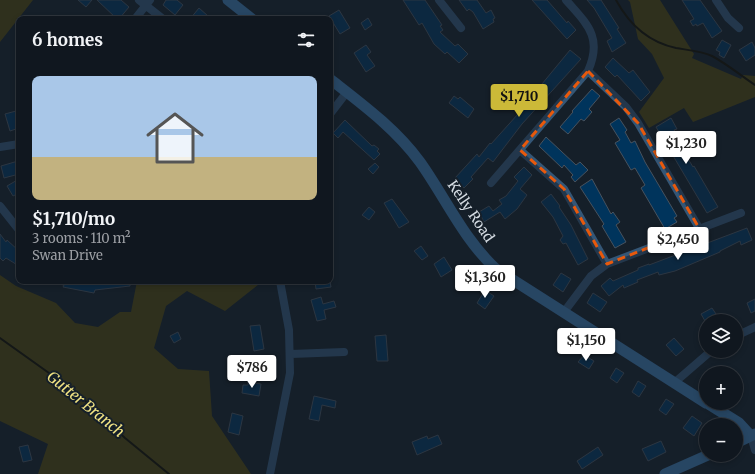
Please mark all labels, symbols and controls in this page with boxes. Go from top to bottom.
text: 6 homes [32,29,103,51]
icon: filters [295,29,317,51]
pin: $1,710 [486,84,552,118]
text: $1,710 [500,88,538,105]
icon: home [139,102,211,174]
pin: $1,230 [653,131,719,165]
text: $1,230 [665,135,707,152]
street label: Kelly Road [444,177,499,246]
text: $1,710/mo [32,208,115,230]
pin: $2,450 [645,227,711,261]
text: 3 rooms · 110 m² [32,230,131,247]
text: $2,450 [657,231,699,248]
text: Swan Drive [32,247,103,264]
pin: $1,360 [452,265,518,299]
text: $1,360 [464,269,506,286]
map controls [699,314,743,462]
button: layers [699,314,743,358]
pin: $1,150 [553,328,619,362]
text: $1,150 [566,332,606,349]
pin: $786 [228,355,276,389]
text: $786 [236,359,268,376]
button: + [699,366,743,410]
water label: Gutter Branch [43,367,129,441]
button: − [699,418,743,462]

